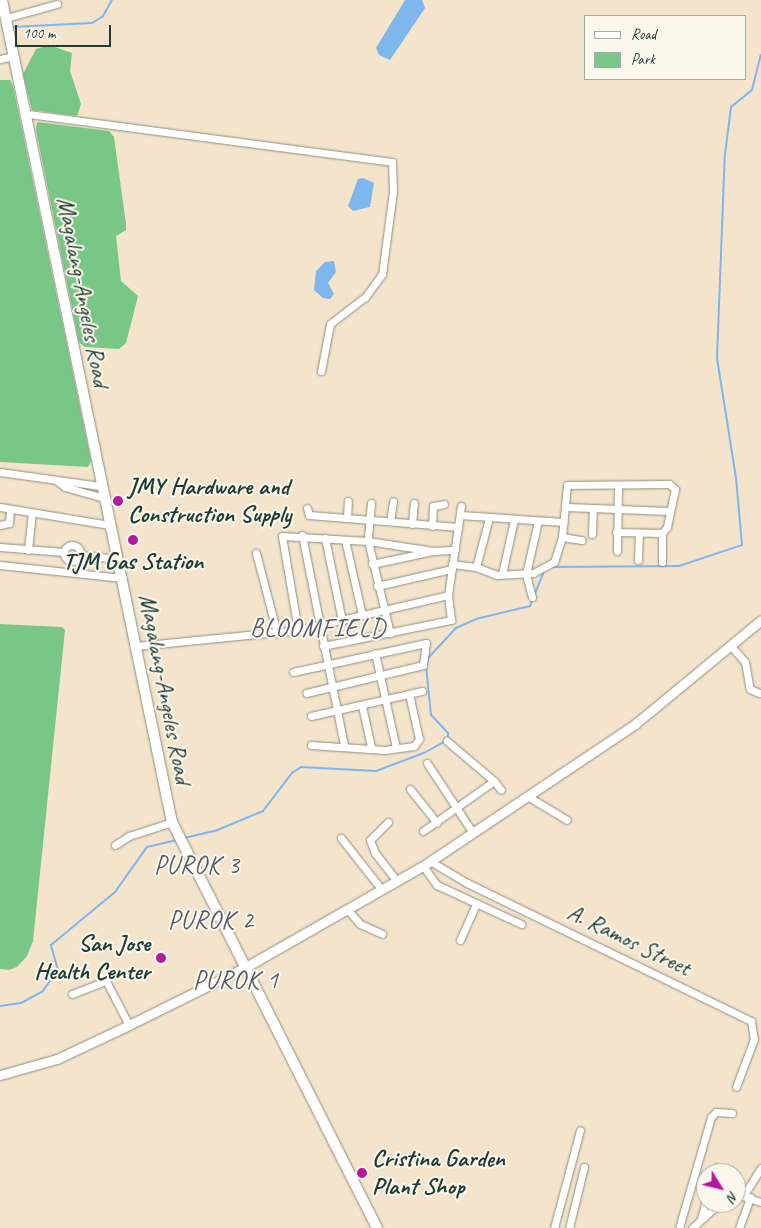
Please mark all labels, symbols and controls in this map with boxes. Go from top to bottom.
scale bar [18,15,114,47]
legend [584,15,746,80]
text: 100 m [23,24,55,43]
text: Road [631,25,656,44]
text: Park [631,50,655,69]
street label: Magalang-Angeles Road [51,195,115,389]
place label: JMY Hardware and Construction Supply [128,473,291,529]
marker: JMY Hardware and Construction Supply [112,495,124,507]
marker: TJM Gas Station [127,534,139,546]
place label: TJM Gas Station [62,548,204,576]
street label: Magalang-Angeles Road [133,592,197,786]
district label: BLOOMFIELD [249,613,387,643]
district label: PUROK 3 [154,850,240,880]
street label: A. Ramos Street [563,898,695,982]
district label: PUROK 2 [168,905,254,935]
place label: San Jose Health Center [34,930,150,986]
marker: San Jose Health Center [154,951,168,965]
district label: PUROK 1 [193,965,279,995]
place label: Cristina Garden Plant Shop [372,1145,505,1201]
north arrow [696,1163,746,1213]
marker: Cristina Garden Plant Shop [356,1167,368,1179]
text: N [723,1188,742,1205]

